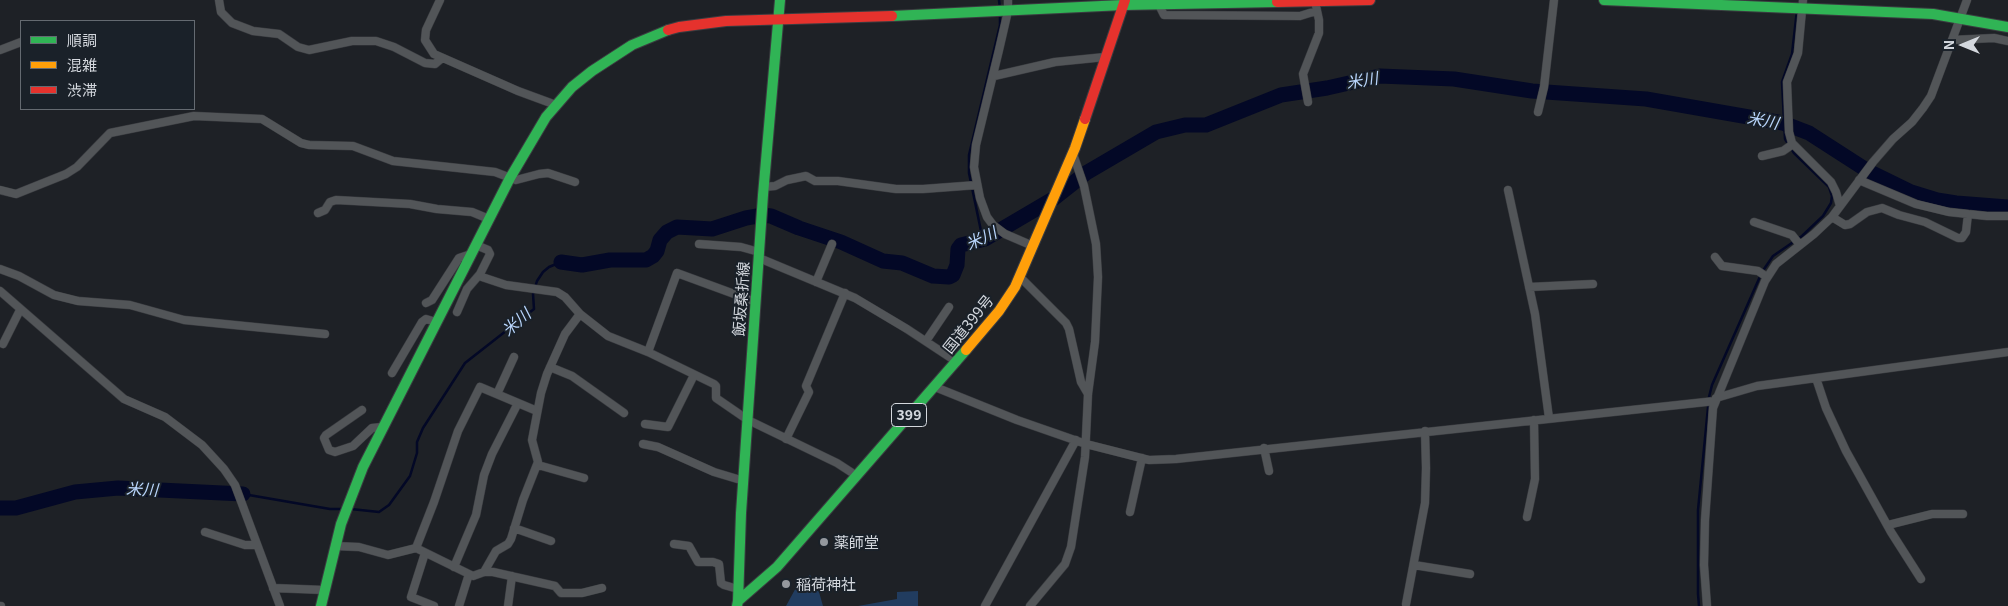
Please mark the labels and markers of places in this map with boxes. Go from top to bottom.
place label: 薬師堂 [834,533,879,551]
marker: 薬師堂 [818,536,830,548]
place label: 稲荷神社 [796,575,856,593]
marker: 稲荷神社 [780,578,792,590]

